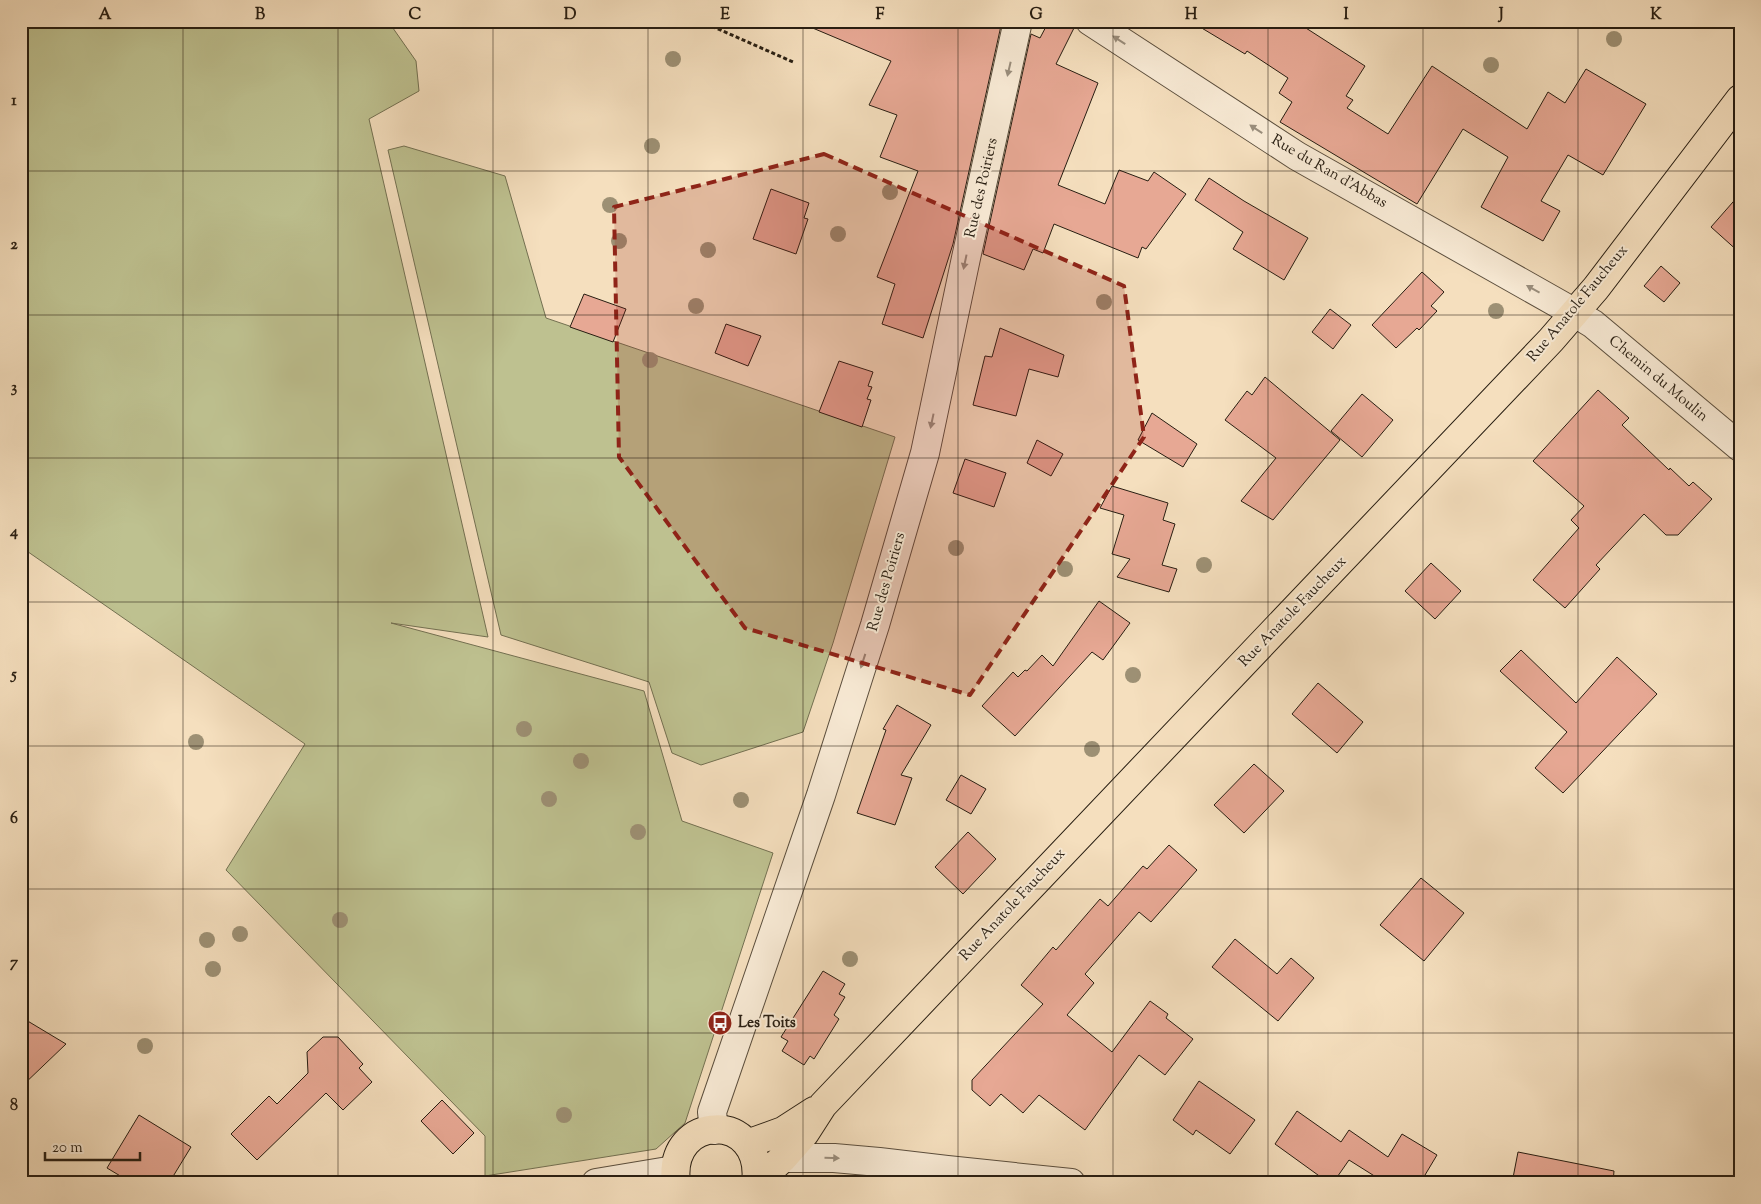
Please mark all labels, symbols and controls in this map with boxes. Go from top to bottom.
text: A [99,4,112,27]
text: B [255,4,265,27]
text: C [409,4,422,27]
text: D [564,4,577,27]
text: E [720,4,730,27]
text: F [876,4,885,27]
text: G [1029,4,1043,27]
text: H [1185,4,1198,27]
text: I [1343,4,1349,27]
text: J [1497,4,1504,27]
text: K [1650,4,1662,27]
one-way arrow [1113,35,1126,45]
one-way arrow [1005,62,1013,77]
text: 1 [11,90,17,113]
one-way arrow [1249,124,1262,133]
street label: Rue du Ran d'Abbas [1267,130,1391,214]
street label: Rue des Poiriers [960,136,1004,240]
text: 2 [10,234,18,257]
street label: Rue Anatole Faucheux [1523,241,1633,367]
one-way arrow [961,254,969,269]
one-way arrow [1526,284,1539,293]
street label: Chemin du Moulin [1604,331,1712,427]
text: 3 [11,377,18,400]
one-way arrow [927,413,935,429]
text: 4 [9,521,18,544]
street label: Rue des Poiriers [863,530,911,634]
street label: Rue Anatole Faucheux [1234,552,1352,672]
one-way arrow [859,654,867,669]
text: 5 [9,664,17,687]
text: 6 [10,808,18,831]
street label: Rue Anatole Faucheux [955,844,1071,966]
text: 7 [10,952,19,975]
bus stop icon: Les Toits [707,1010,733,1036]
place label: Les Toits [738,1013,796,1034]
text: 8 [10,1095,18,1118]
scale bar [45,1129,140,1161]
text: 20 m [52,1138,83,1159]
one-way arrow [824,1155,840,1163]

